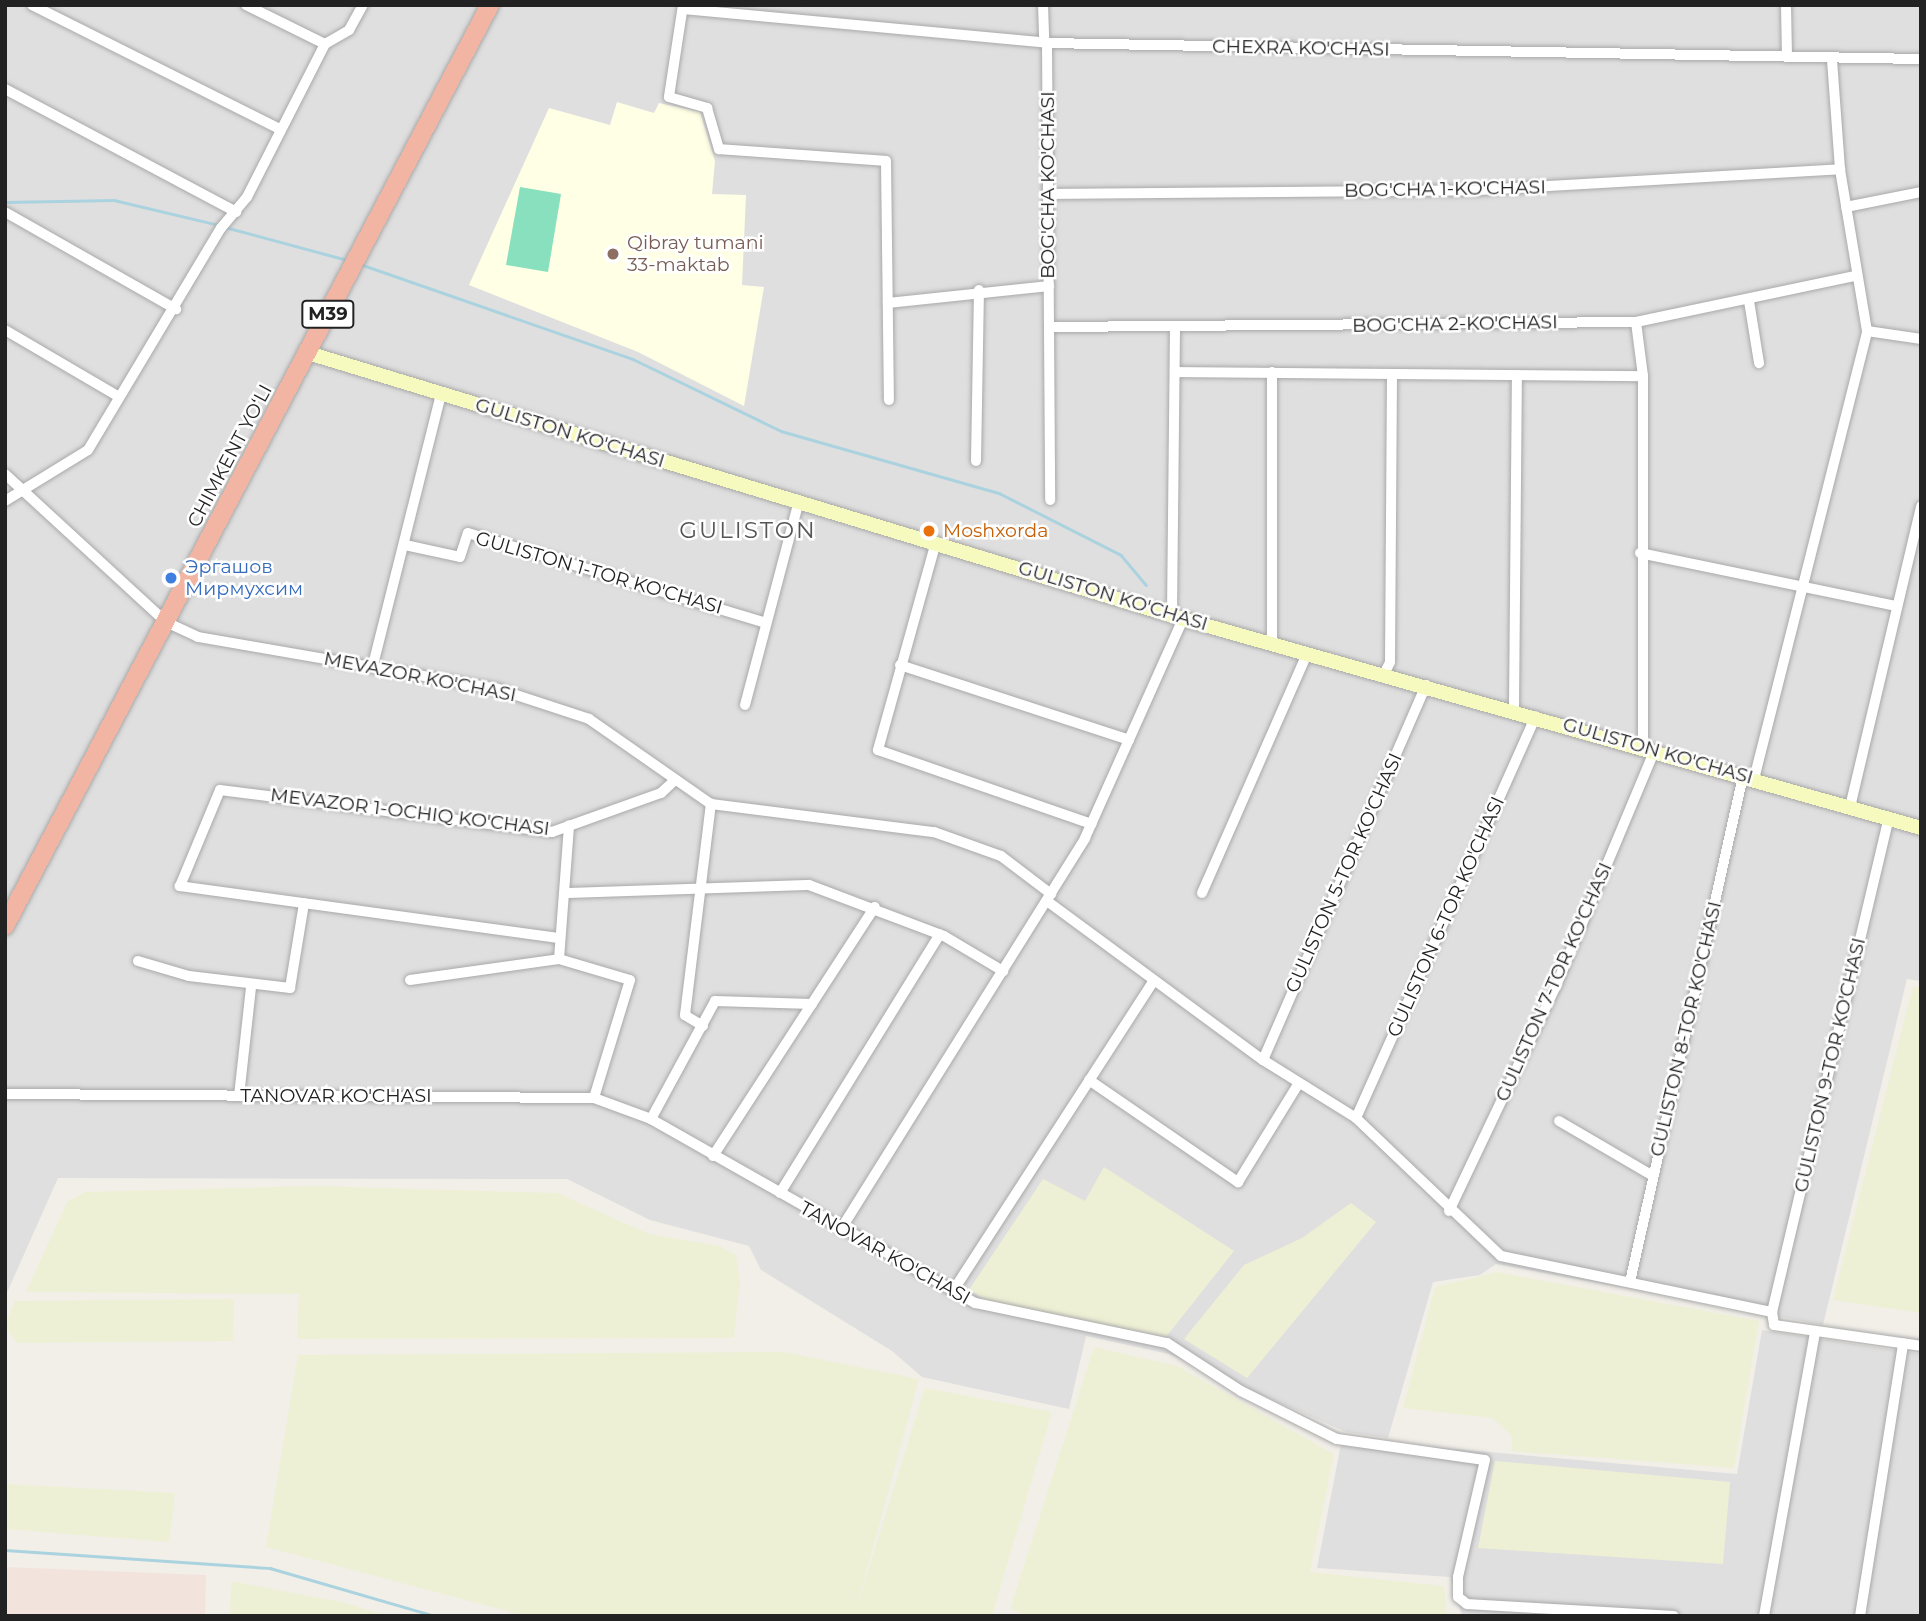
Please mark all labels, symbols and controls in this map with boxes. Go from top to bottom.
street label: CHEXRA KO'CHASI [1212,35,1390,61]
street label: BOG'CHA KO'CHASI [1037,91,1059,279]
street label: BOG'CHA 1-KO'CHASI [1344,176,1546,202]
place label: Qibray tumani 33-maktab [627,232,764,276]
marker: Qibray tumani 33-maktab [605,246,621,262]
road number: M39 [300,300,356,328]
street label: BOG'CHA 2-KO'CHASI [1352,311,1558,337]
street label: CHIMKENT YO‘LI [183,381,277,531]
street label: GULISTON KO'CHASI [472,393,668,473]
district label: GULISTON [680,516,816,544]
place label: Moshxorda [943,520,1048,542]
marker: Moshxorda [921,523,937,539]
street label: GULISTON 1-TOR KO'CHASI [473,527,725,619]
place label: Эргашов Мирмухсим [185,556,303,600]
street label: GULISTON KO'CHASI [1015,556,1211,636]
marker: Эргашов Мирмухсим [163,570,179,586]
street label: MEVAZOR KO'CHASI [322,647,518,707]
street label: GULISTON KO'CHASI [1560,713,1756,789]
street label: GULISTON 5-TOR KO'CHASI [1281,750,1407,996]
street label: MEVAZOR 1-OCHIQ KO'CHASI [269,784,551,840]
street label: GULISTON 6-TOR KO'CHASI [1383,793,1509,1041]
street label: GULISTON 7-TOR KO'CHASI [1491,859,1617,1105]
street label: GULISTON 8-TOR KO'CHASI [1646,899,1726,1159]
street label: GULISTON 9-TOR KO'CHASI [1790,935,1870,1195]
street label: TANOVAR KO'CHASI [240,1085,432,1107]
street label: TANOVAR KO'CHASI [796,1197,974,1309]

